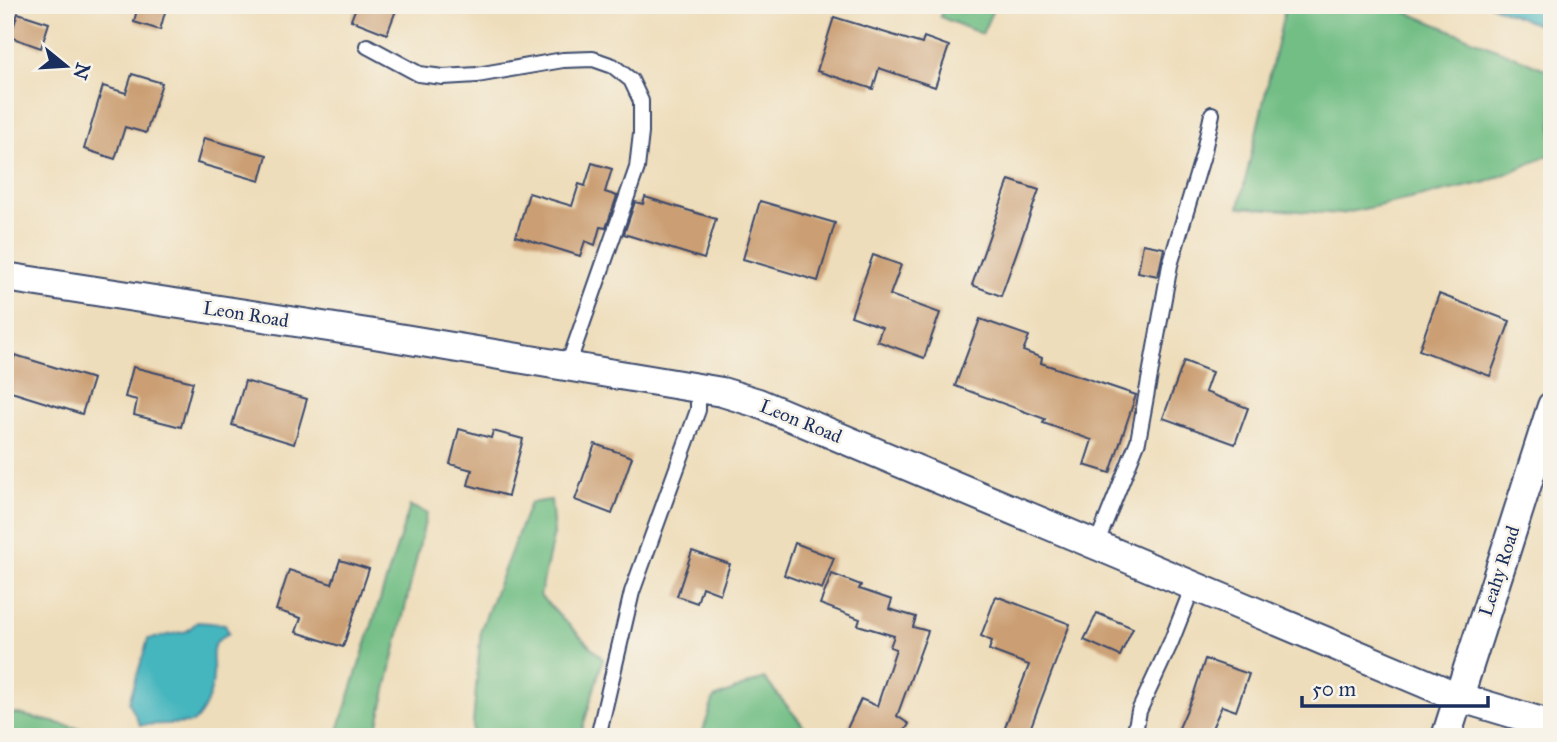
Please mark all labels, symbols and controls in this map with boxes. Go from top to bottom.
north arrow [32,32,102,102]
text: N [68,60,95,82]
street label: Leon Road [201,296,291,332]
street label: Leon Road [757,394,846,448]
street label: Leahy Road [1474,522,1525,619]
scale bar [1302,665,1487,709]
text: 50 m [1312,676,1357,702]

